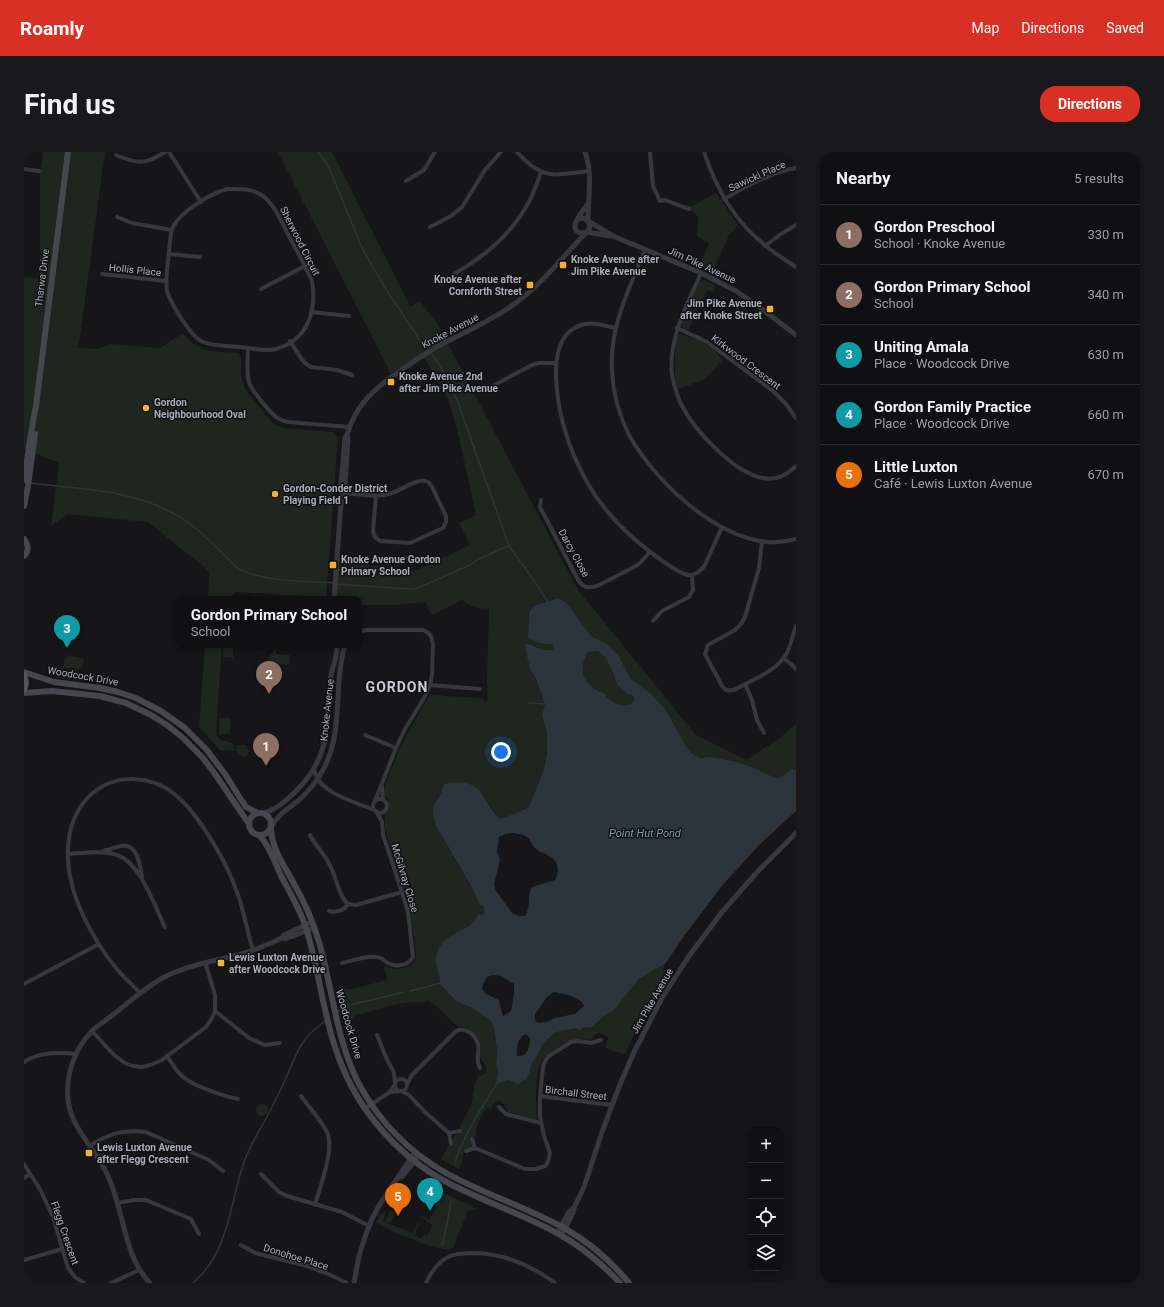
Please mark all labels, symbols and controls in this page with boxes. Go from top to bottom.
text: Roamly [20,17,84,40]
text: Map [972,20,999,36]
text: Directions [1021,20,1084,36]
text: Saved [1106,20,1144,36]
button: Directions [1040,86,1140,122]
text: Find us [24,88,115,121]
street label: Sawicki Place [727,159,787,193]
text: Nearby [836,168,891,188]
text: 5 results [1074,171,1124,186]
street label: Sherwood Circuit [278,205,322,277]
text: Gordon Preschool [874,218,995,236]
text: 1 [845,227,853,242]
text: 330 m [1087,227,1124,242]
text: School · Knoke Avenue [874,236,1005,251]
street label: Jim Pike Avenue [666,245,738,285]
street label: Tharwa Drive [33,248,51,308]
place label: Knoke Avenue after Jim Pike Avenue [571,254,659,277]
marker: Knoke Avenue after Jim Pike Avenue [558,260,568,270]
street label: Hollis Place [108,262,162,278]
place label: Knoke Avenue after Cornforth Street [434,274,523,297]
text: Gordon Primary School [874,278,1031,296]
marker: Knoke Avenue after Cornforth Street [525,280,535,290]
text: 2 [845,287,853,302]
text: 340 m [1087,287,1124,302]
text: School [874,296,914,311]
place label: Jim Pike Avenue after Knoke Street [680,298,763,321]
marker: Jim Pike Avenue after Knoke Street [765,304,775,314]
street label: Knoke Avenue [420,311,480,351]
street label: Kirkwood Crescent [709,332,783,392]
text: Uniting Amala [874,338,969,356]
text: 3 [845,347,853,362]
text: 630 m [1087,347,1124,362]
text: Place · Woodcock Drive [874,356,1010,371]
place label: Knoke Avenue 2nd after Jim Pike Avenue [399,371,499,394]
marker: Knoke Avenue 2nd after Jim Pike Avenue [386,377,396,387]
place label: Gordon Neighbourhood Oval [154,397,246,420]
text: Gordon Family Practice [874,398,1031,416]
marker: Gordon Neighbourhood Oval [141,403,151,413]
text: 4 [845,407,853,422]
text: 660 m [1087,407,1124,422]
text: Place · Woodcock Drive [874,416,1010,431]
text: Little Luxton [874,458,958,476]
text: 5 [845,467,853,482]
text: 670 m [1087,467,1124,482]
text: Café · Lewis Luxton Avenue [874,476,1032,491]
place label: Gordon-Conder District Playing Field 1 [283,483,388,506]
marker: Gordon-Conder District Playing Field 1 [270,489,280,499]
street label: Darcy Close [556,527,592,579]
place label: Knoke Avenue Gordon Primary School [341,554,441,577]
marker: Knoke Avenue Gordon Primary School [328,560,338,570]
popup [176,596,362,648]
text: Gordon Primary School [191,606,347,624]
pin: 3 [54,615,80,648]
text: School [191,624,230,639]
pin: 2 [256,661,282,694]
street label: Woodcock Drive [47,664,119,688]
street label: Knoke Avenue [318,678,336,742]
district label: GORDON [366,679,428,695]
pin: 1 [253,733,279,766]
your location [491,742,511,762]
water label: Point Hut Pond [609,827,682,840]
street label: McGilvray Close [389,842,421,914]
place label: Lewis Luxton Avenue after Woodcock Drive [229,952,326,975]
marker: Lewis Luxton Avenue after Woodcock Drive [216,958,226,968]
street label: Jim Pike Avenue [629,966,675,1036]
street label: Woodcock Drive [334,988,364,1060]
street label: Birchall Street [545,1084,607,1102]
map controls [748,1127,784,1271]
button: + [748,1127,784,1163]
place label: Lewis Luxton Avenue after Flegg Crescent [97,1142,192,1165]
marker: Lewis Luxton Avenue after Flegg Crescent [84,1148,94,1158]
button: − [748,1163,784,1199]
pin: 4 [417,1178,443,1211]
pin: 5 [385,1183,411,1216]
button: locate [748,1199,784,1235]
street label: Flegg Crescent [49,1200,81,1266]
button: layers [748,1235,784,1271]
street label: Donohoe Place [262,1242,330,1272]

